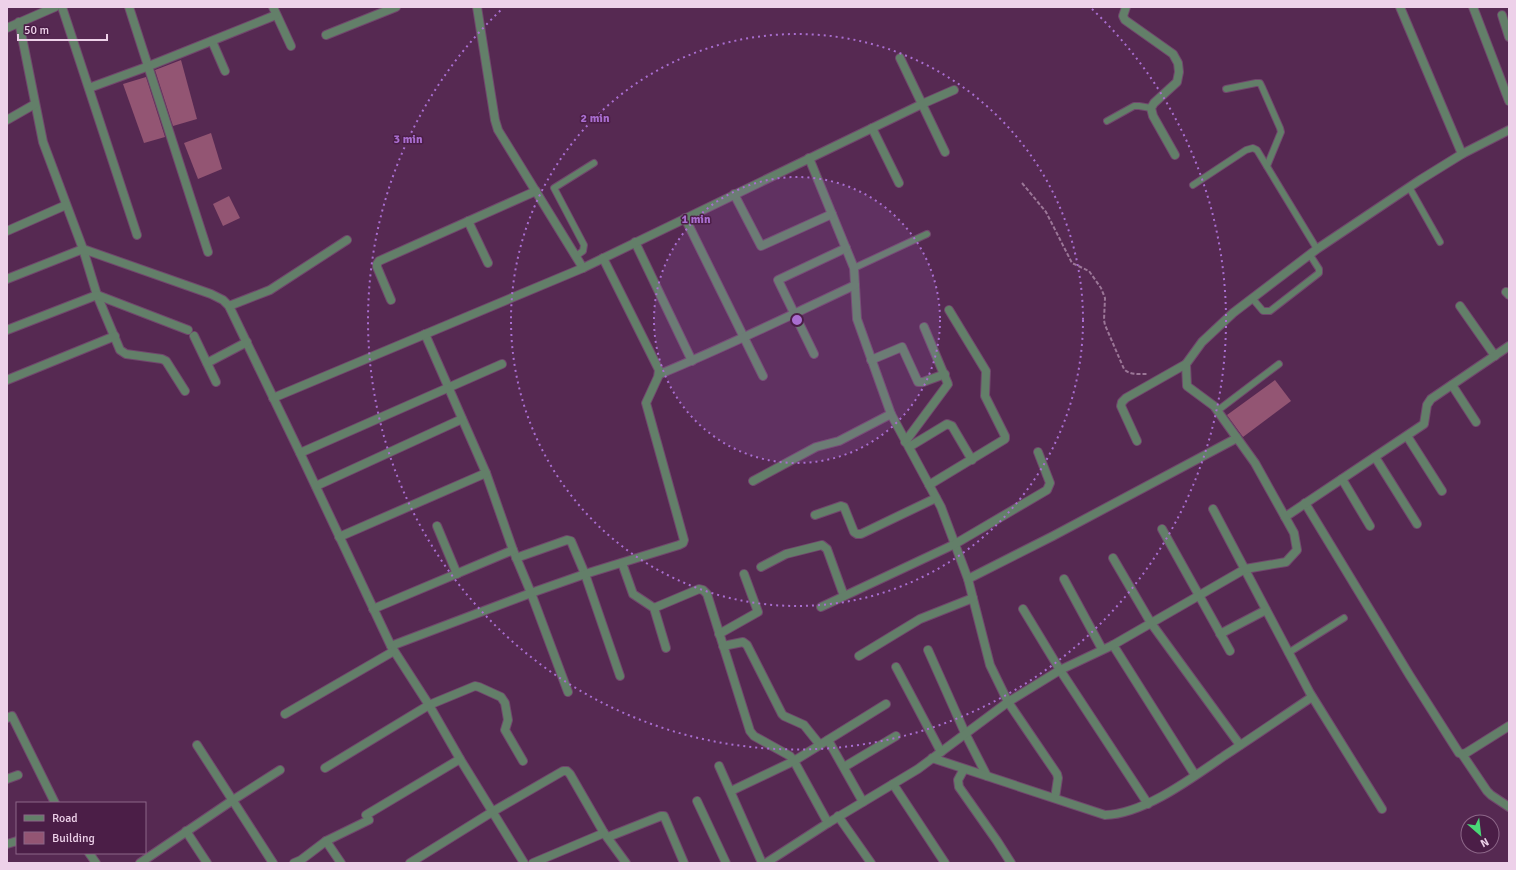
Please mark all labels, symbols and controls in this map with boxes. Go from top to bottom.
scale bar [18,16,107,42]
text: 50 m [24,23,49,38]
text: 2 min [581,111,610,126]
text: 3 min [394,132,423,147]
text: 1 min [682,212,711,227]
centre of rings [790,313,804,327]
legend [16,802,146,854]
text: Road [52,811,78,826]
north arrow [1460,814,1500,854]
text: Building [52,831,95,846]
text: N [1478,835,1491,850]

